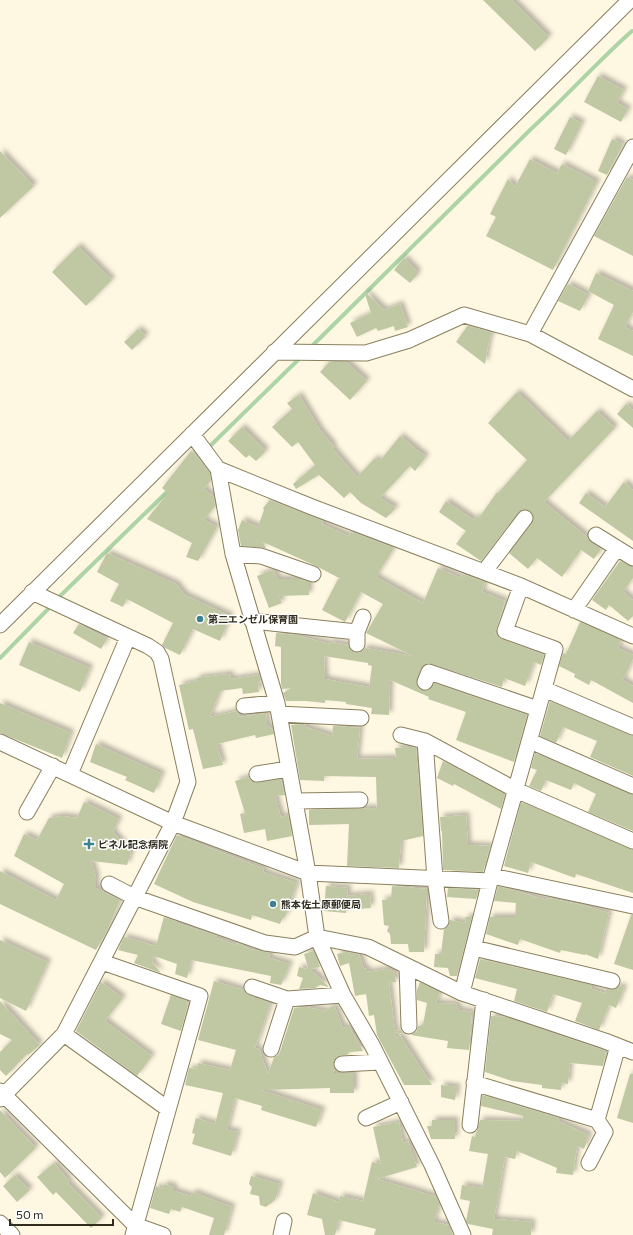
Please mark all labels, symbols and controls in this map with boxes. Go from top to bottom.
place label: 第二エンゼル保育園 [208,613,298,625]
marker: 第二エンゼル保育園 [195,614,205,624]
marker: ピネル記念病院 [83,838,95,850]
place label: ピネル記念病院 [98,838,168,850]
place label: 熊本佐土原郵便局 [281,898,361,910]
marker: 熊本佐土原郵便局 [268,899,278,909]
scale bar [10,1201,113,1227]
text: 50 m [16,1207,44,1221]

